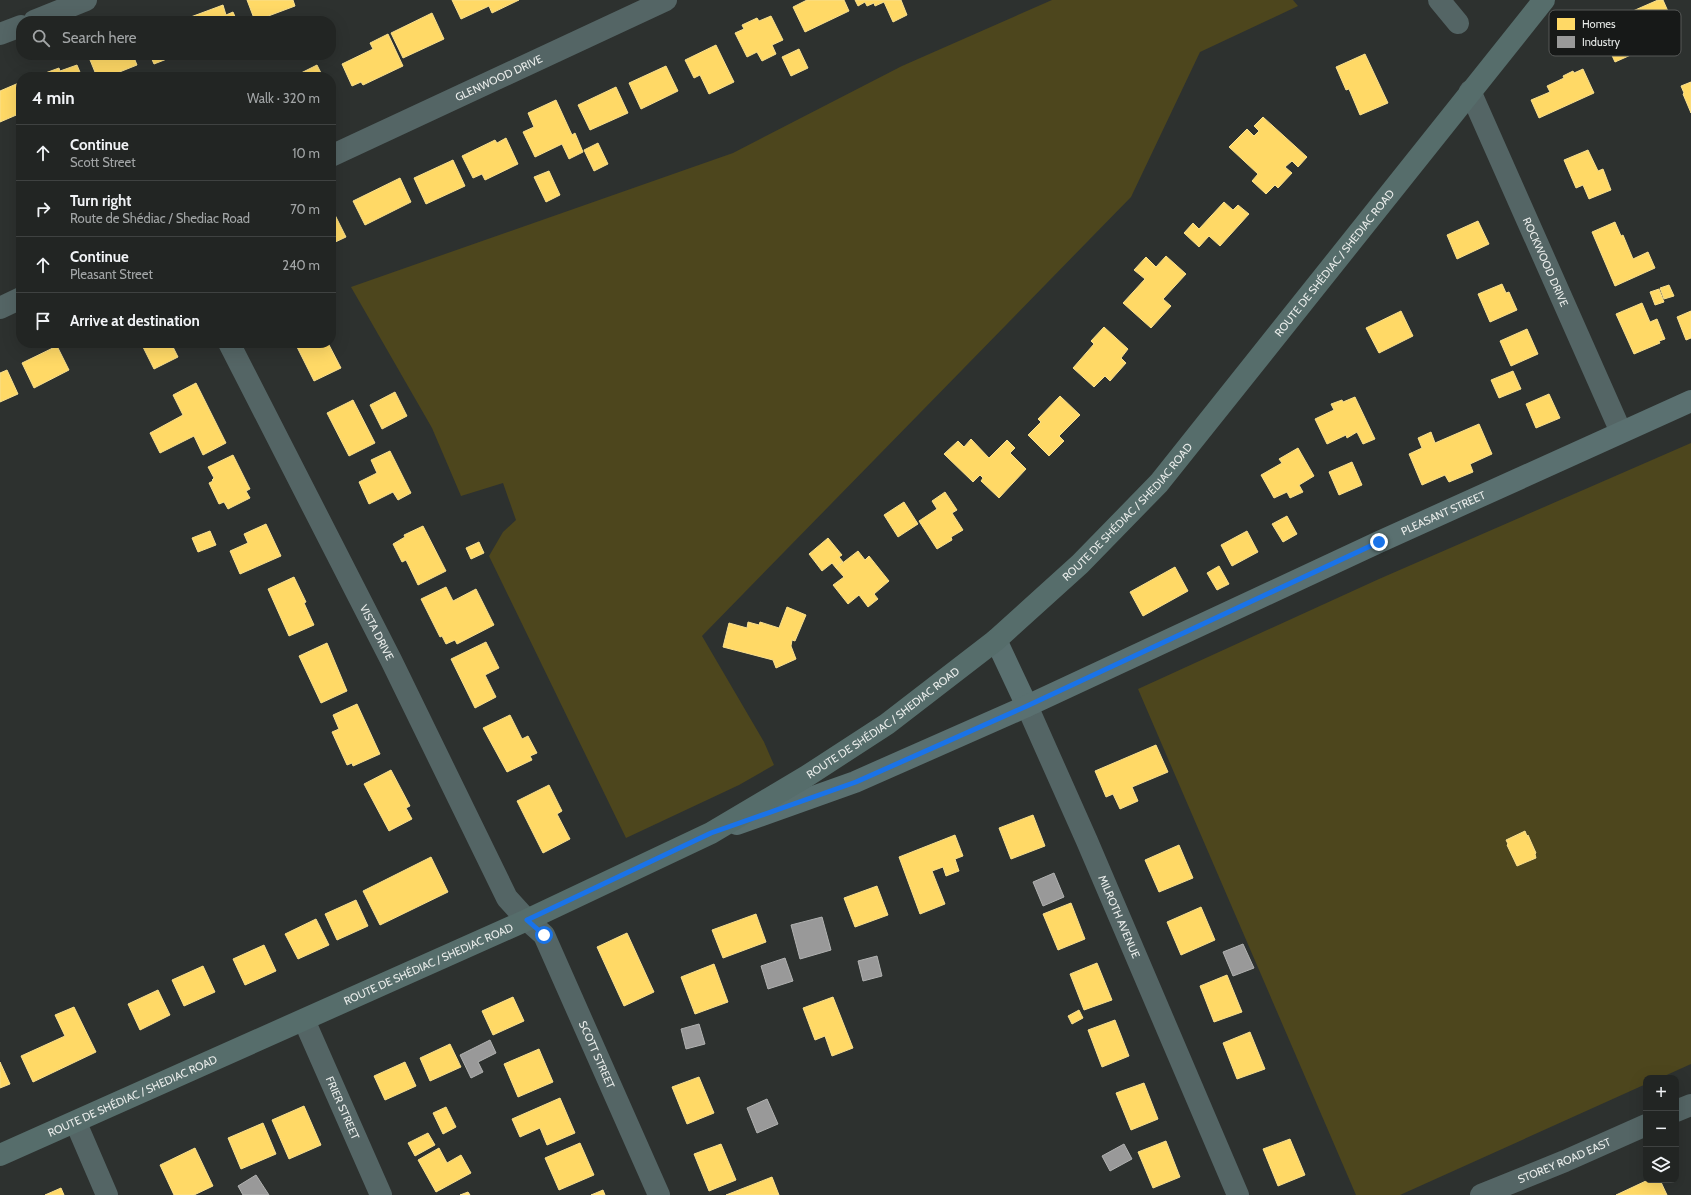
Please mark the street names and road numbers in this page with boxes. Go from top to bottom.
street label: GLENWOOD DRIVE [453,52,545,104]
street label: ROUTE DE SHÉDIAC / SHEDIAC ROAD [1272,187,1397,339]
street label: ROCKWOOD DRIVE [1520,215,1572,309]
street label: ROUTE DE SHÉDIAC / SHEDIAC ROAD [1059,440,1195,584]
street label: PLEASANT STREET [1399,488,1488,538]
street label: VISTA DRIVE [357,602,397,663]
street label: ROUTE DE SHÉDIAC / SHEDIAC ROAD [804,664,962,781]
street label: MILROTH AVENUE [1095,873,1143,960]
street label: ROUTE DE SHÉDIAC / SHEDIAC ROAD [341,920,515,1008]
street label: SCOTT STREET [576,1019,618,1091]
street label: ROUTE DE SHÉDIAC / SHEDIAC ROAD [46,1052,219,1140]
street label: FRIER STREET [323,1074,363,1142]
street label: STOREY ROAD EAST [1516,1135,1613,1186]

